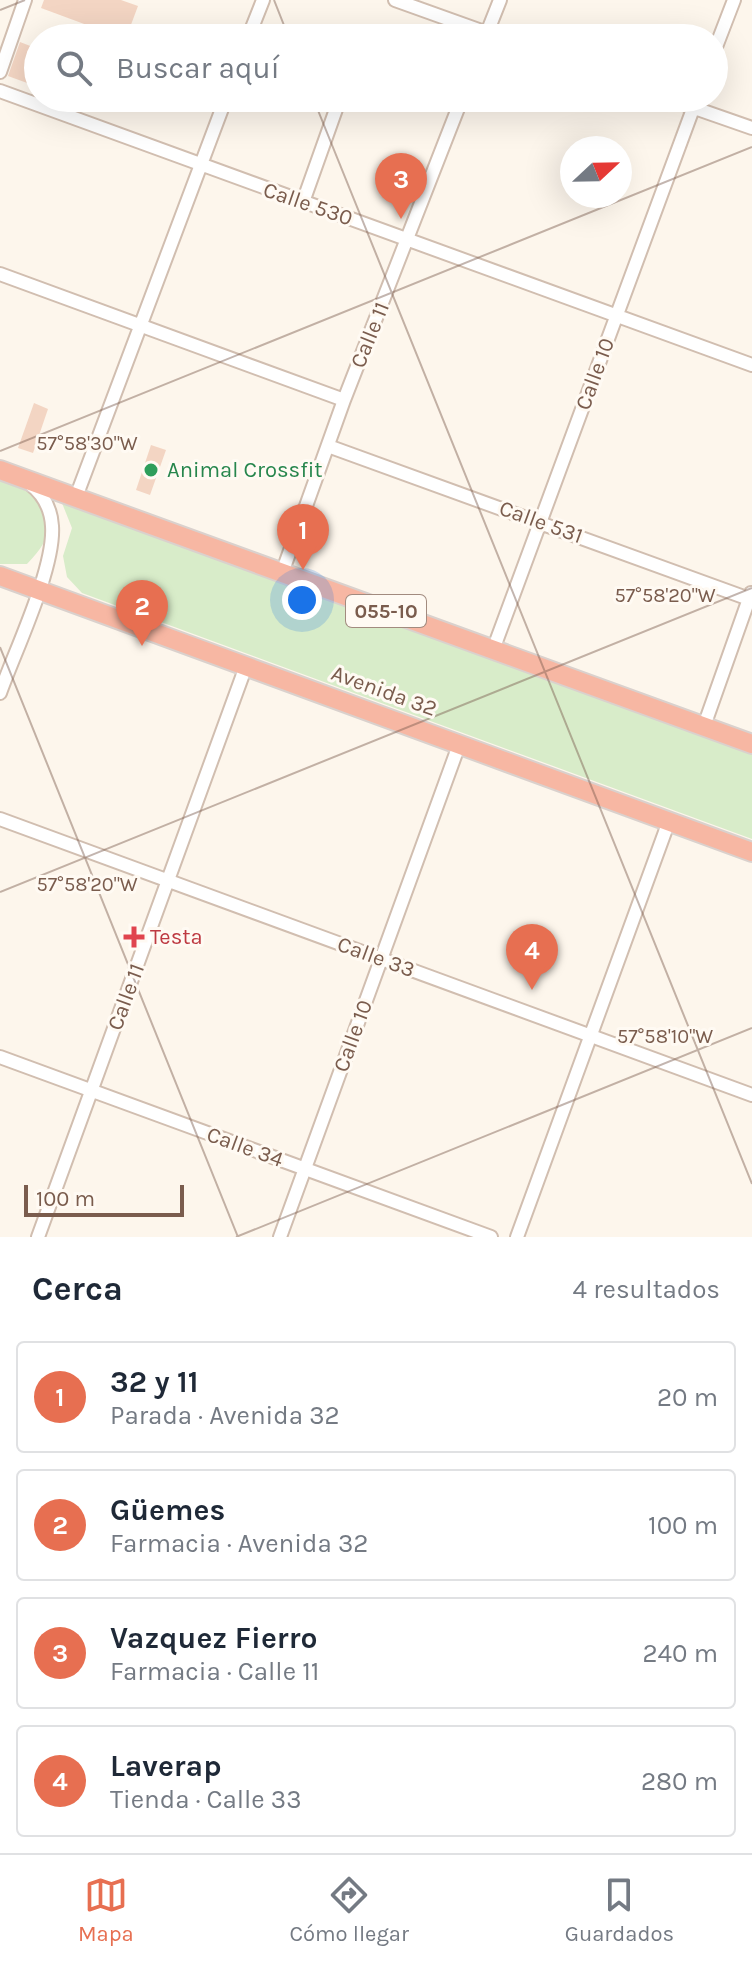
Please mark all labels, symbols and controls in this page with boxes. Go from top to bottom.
search box [24,24,728,112]
icon: search [52,46,96,90]
text: Buscar aquí [116,50,280,86]
north arrow [560,136,632,208]
pin: 3 [375,153,427,219]
street label: Calle 530 [260,177,356,231]
street label: Calle 11 [345,298,395,372]
street label: Calle 10 [570,334,620,414]
text: 57°58'30"W [36,432,138,455]
place label: Animal Crossfit [167,457,323,483]
marker: Animal Crossfit [142,461,160,479]
street label: Calle 531 [496,495,586,549]
pin: 1 [277,504,329,570]
pin: 2 [116,580,168,646]
your location [282,580,322,620]
text: 57°58'20"W [614,584,716,607]
road number: 055-10 [346,595,426,627]
street label: Avenida 32 [328,660,440,722]
text: 57°58'20"W [36,873,138,896]
place label: Testa [150,924,203,950]
pin: 4 [506,924,558,990]
marker: Testa [125,928,143,946]
street label: Calle 33 [334,931,418,983]
street label: Calle 11 [102,960,150,1034]
street label: Calle 10 [328,996,378,1076]
text: 57°58'10"W [617,1025,713,1048]
street label: Calle 34 [203,1121,287,1173]
scale bar [24,1181,184,1217]
text: 100 m [36,1186,95,1212]
text: Cerca [32,1269,123,1309]
text: 4 resultados [573,1274,720,1305]
text: 32 y 11 [110,1364,199,1400]
text: 1 [55,1382,65,1413]
text: 20 m [657,1382,718,1413]
text: Parada · Avenida 32 [110,1400,340,1431]
text: Güemes [110,1492,225,1528]
text: 2 [52,1510,68,1541]
text: 100 m [648,1510,718,1541]
text: Farmacia · Avenida 32 [110,1528,368,1559]
text: Vazquez Fierro [110,1620,317,1656]
text: 3 [52,1638,68,1669]
text: 240 m [642,1638,718,1669]
text: Farmacia · Calle 11 [110,1656,319,1687]
text: Laverap [110,1748,221,1784]
text: 4 [52,1766,68,1797]
text: 280 m [641,1766,718,1797]
text: Tienda · Calle 33 [110,1784,302,1815]
tab: Mapa [78,1873,134,1947]
tab: Cómo llegar [289,1873,409,1947]
tab: Guardados [565,1873,674,1947]

